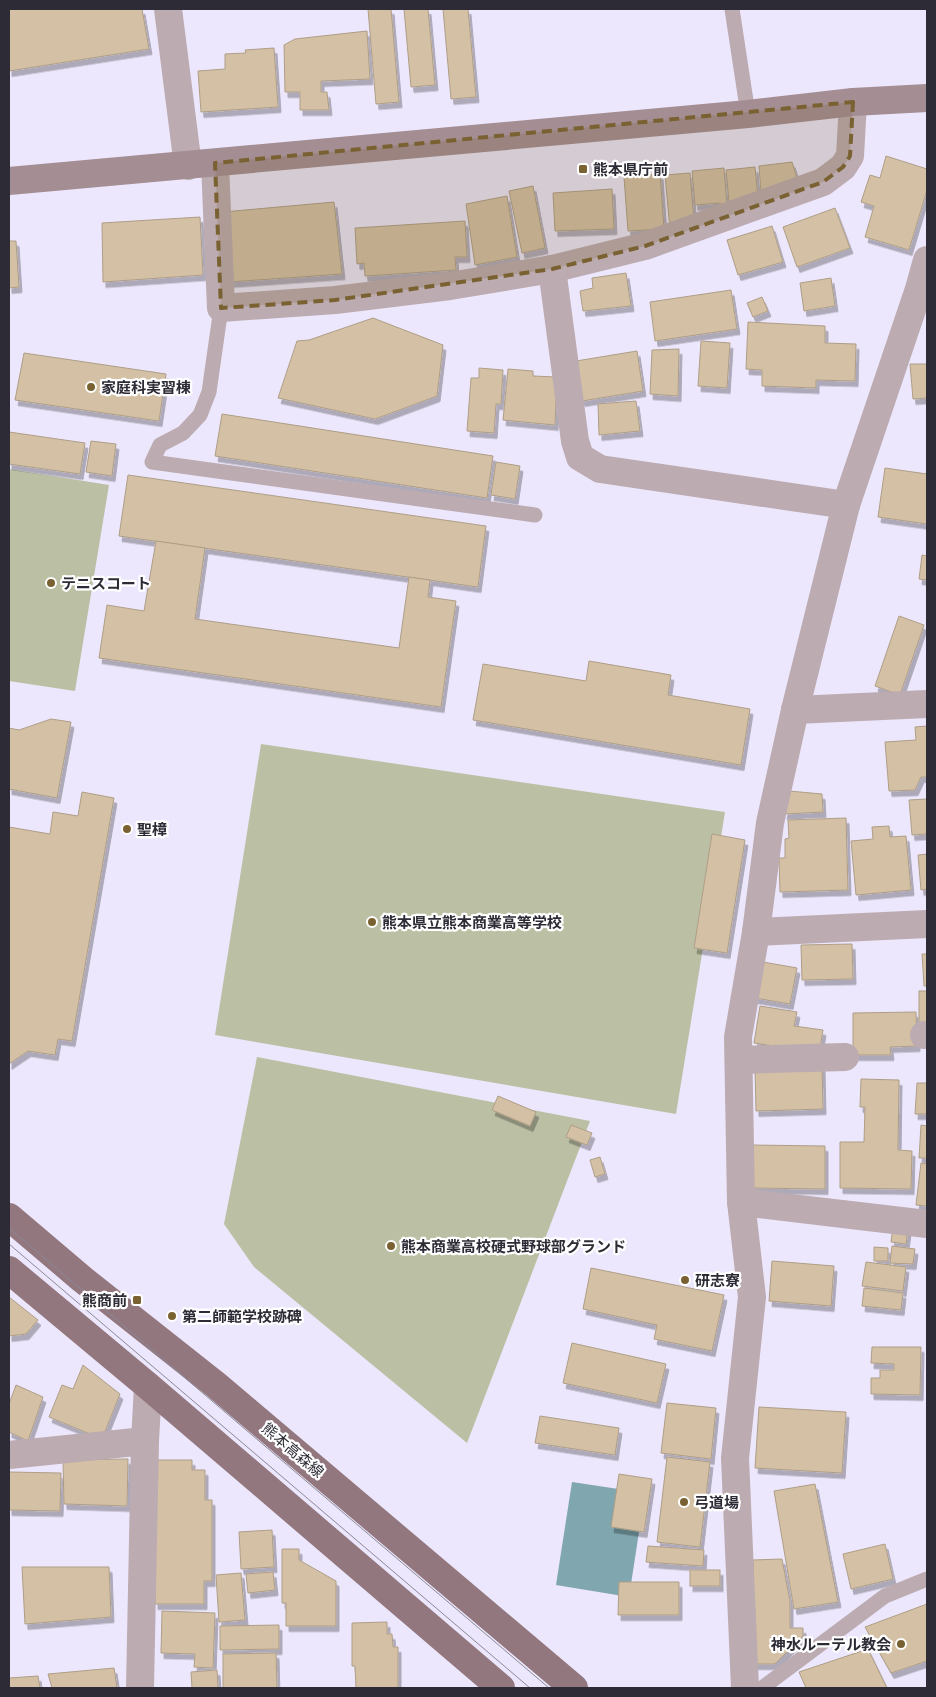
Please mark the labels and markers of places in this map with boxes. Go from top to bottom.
place label: 熊本県庁前 [593,161,668,178]
marker: 熊本県庁前 [577,163,589,175]
place label: 家庭科実習棟 [101,379,191,396]
marker: 家庭科実習棟 [85,381,97,393]
place label: テニスコート [61,575,151,592]
marker: テニスコート [45,577,57,589]
place label: 聖樟 [137,821,167,838]
marker: 聖樟 [121,823,133,835]
place label: 熊本県立熊本商業高等学校 [382,914,562,931]
marker: 熊本県立熊本商業高等学校 [366,916,378,928]
place label: 熊本商業高校硬式野球部グランド [401,1238,626,1255]
marker: 熊本商業高校硬式野球部グランド [385,1240,397,1252]
place label: 研志寮 [695,1272,740,1289]
marker: 研志寮 [679,1274,691,1286]
place label: 熊商前 [82,1292,127,1309]
marker: 熊商前 [131,1294,143,1306]
place label: 第二師範学校跡碑 [182,1308,302,1325]
marker: 第二師範学校跡碑 [166,1310,178,1322]
place label: 弓道場 [694,1494,739,1511]
marker: 弓道場 [678,1496,690,1508]
place label: 神水ルーテル教会 [770,1636,891,1653]
marker: 神水ルーテル教会 [895,1638,907,1650]

